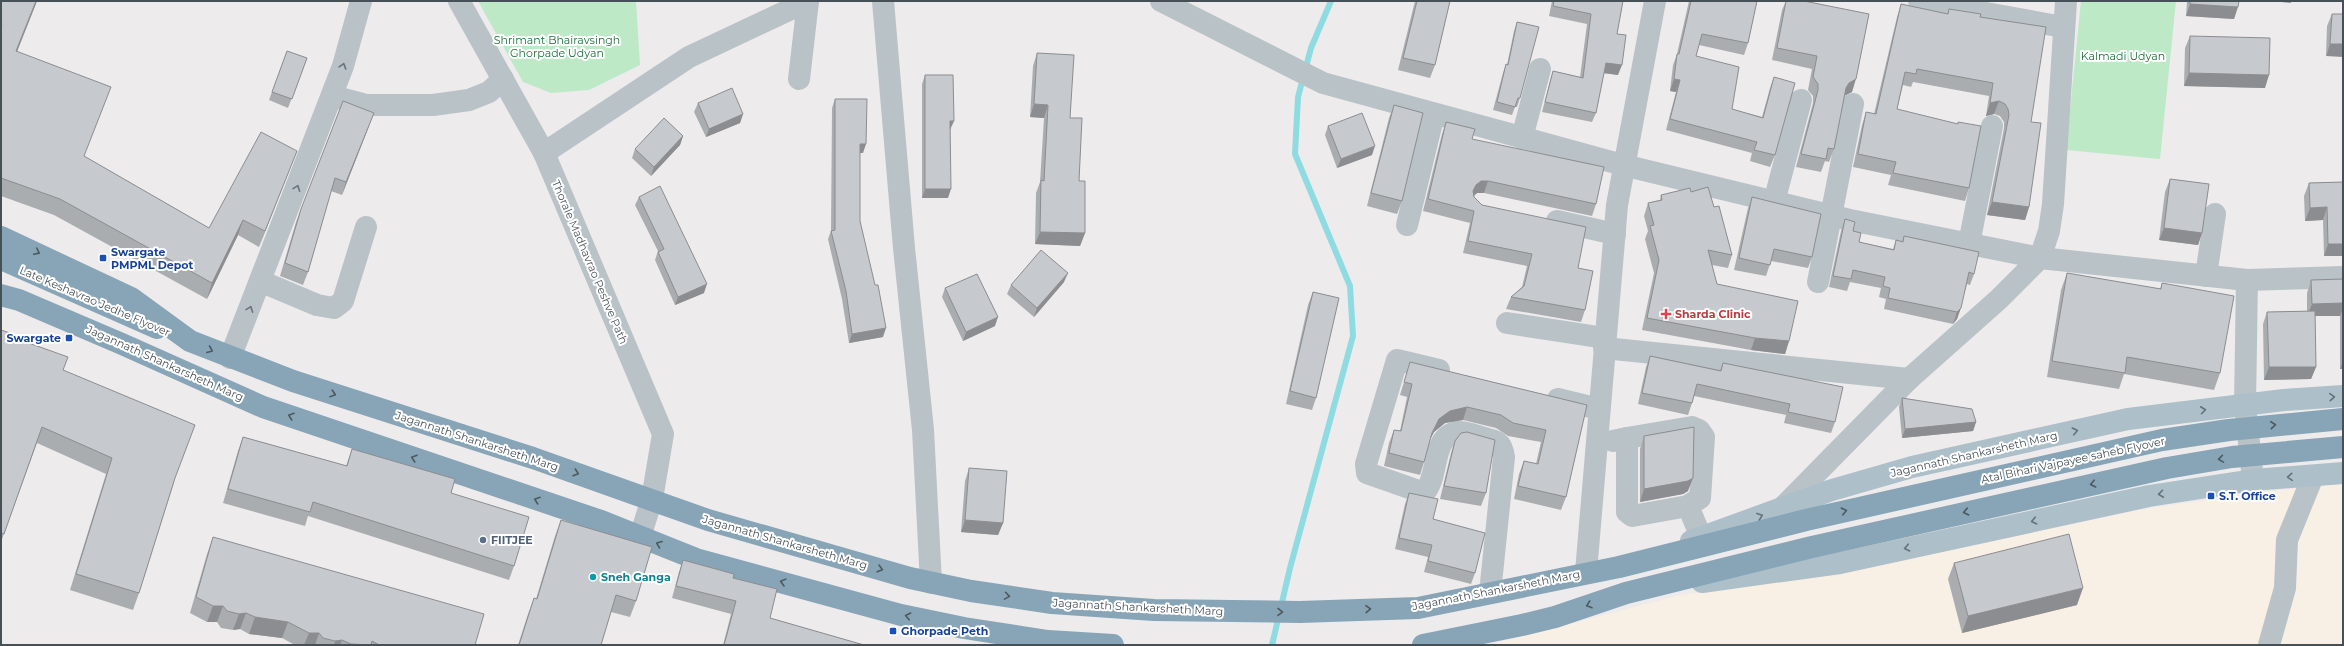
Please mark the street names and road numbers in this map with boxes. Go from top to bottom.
street label: Thorale Madhavrao Peshve Path [549,178,631,346]
street label: Late Keshavrao Jedhe Flyover [18,263,172,339]
street label: Jagannath Shankarsheth Marg [83,321,246,404]
street label: Jagannath Shankarsheth Marg [393,408,560,474]
street label: Jagannath Shankarsheth Marg [1888,428,2059,480]
street label: Atal Bihari Vajpayee saheb Flyover [1980,434,2166,486]
street label: Jagannath Shankarsheth Marg [700,511,869,572]
street label: Jagannath Shankarsheth Marg [1410,567,1581,613]
street label: Jagannath Shankarsheth Marg [1051,595,1224,618]

